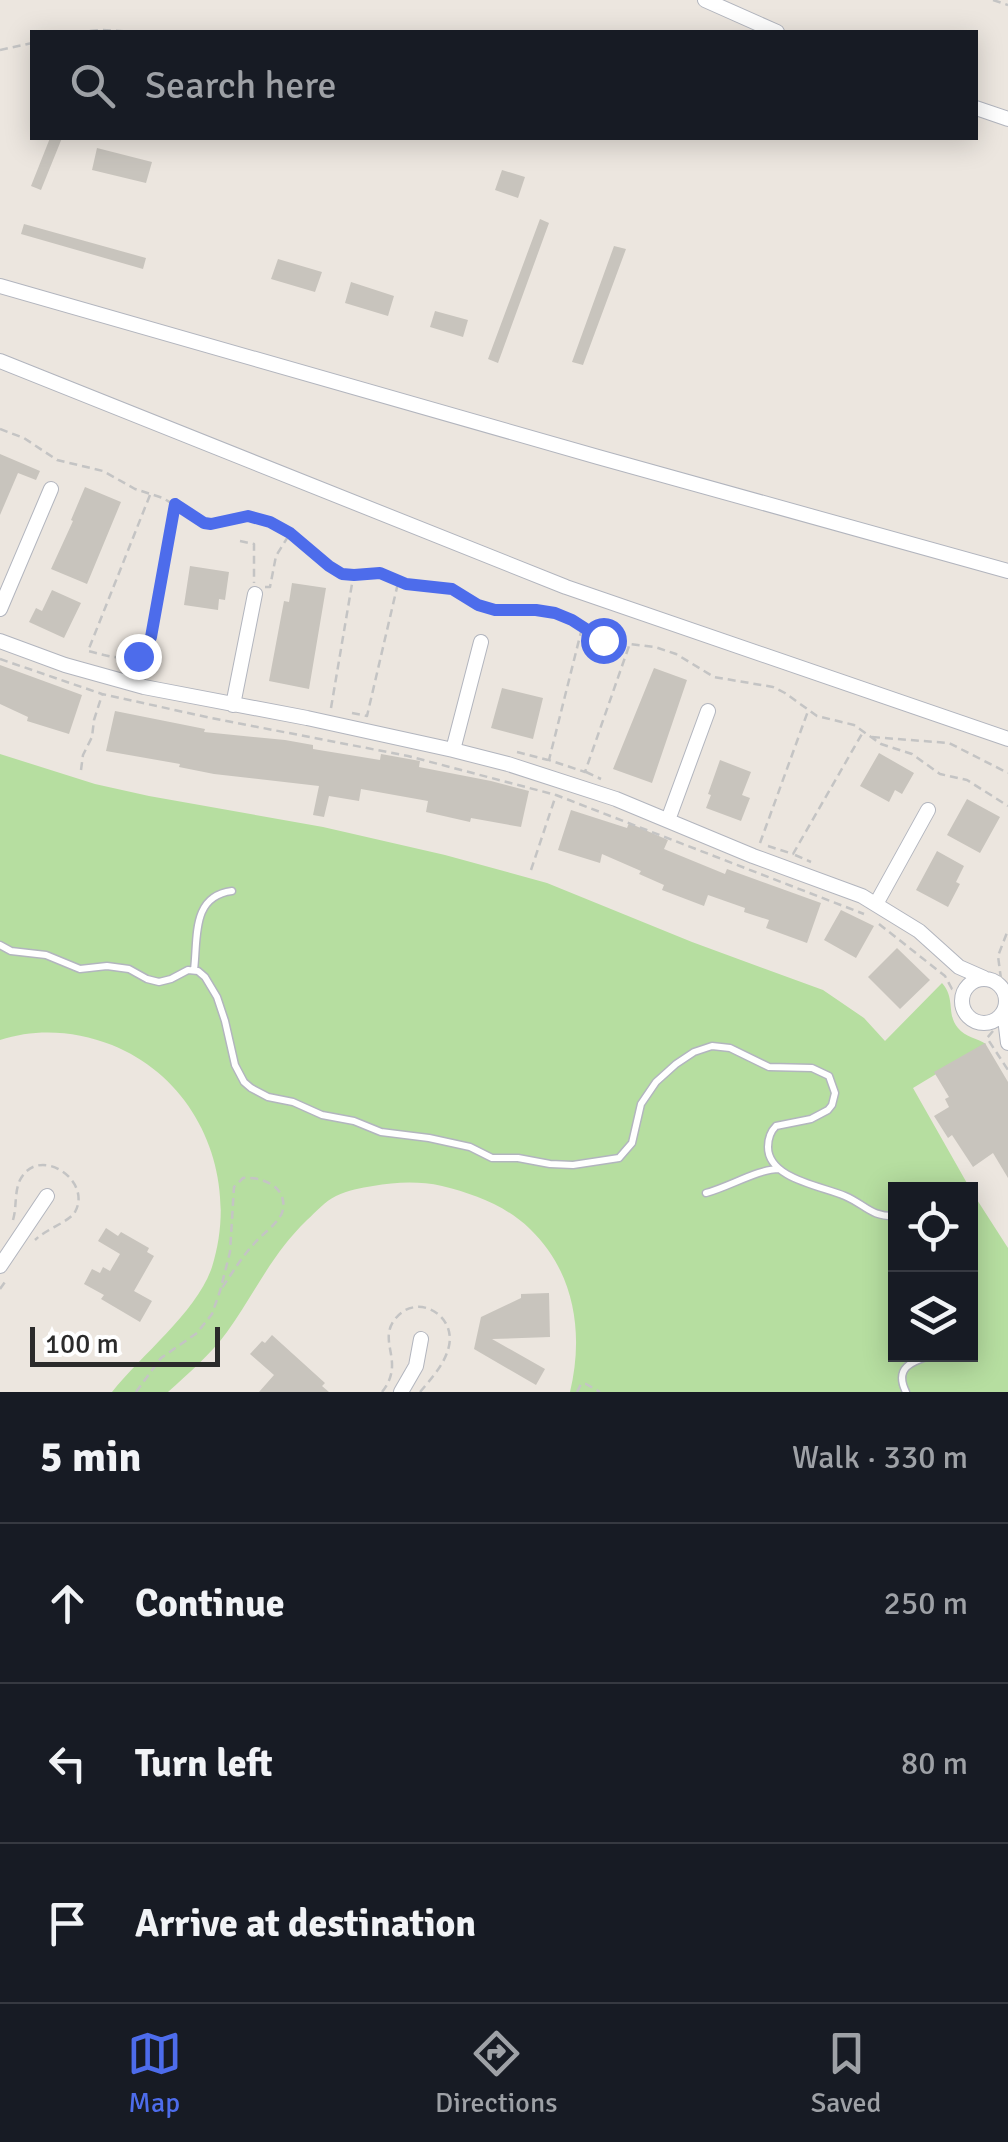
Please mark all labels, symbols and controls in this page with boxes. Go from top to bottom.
search box [30,30,978,140]
icon: search [65,58,120,113]
text: Search here [145,62,337,109]
route start [581,618,627,664]
route end [116,634,162,680]
map controls [888,1182,978,1362]
button: locate [888,1182,978,1272]
button: layers [888,1272,978,1362]
scale bar [30,1322,220,1366]
text: 100 m [45,1327,119,1361]
text: 5 min [40,1432,141,1483]
text: Walk · 330 m [792,1438,968,1477]
icon: ahead [40,1576,95,1631]
text: Continue [135,1580,285,1627]
text: 250 m [884,1584,968,1623]
icon: left [40,1736,95,1791]
text: Turn left [135,1740,273,1787]
text: 80 m [901,1744,968,1783]
icon: arrive [40,1896,95,1951]
text: Arrive at destination [135,1900,476,1947]
tab: Map [127,2026,182,2120]
tab: Directions [435,2026,557,2120]
tab: Saved [811,2026,881,2120]

